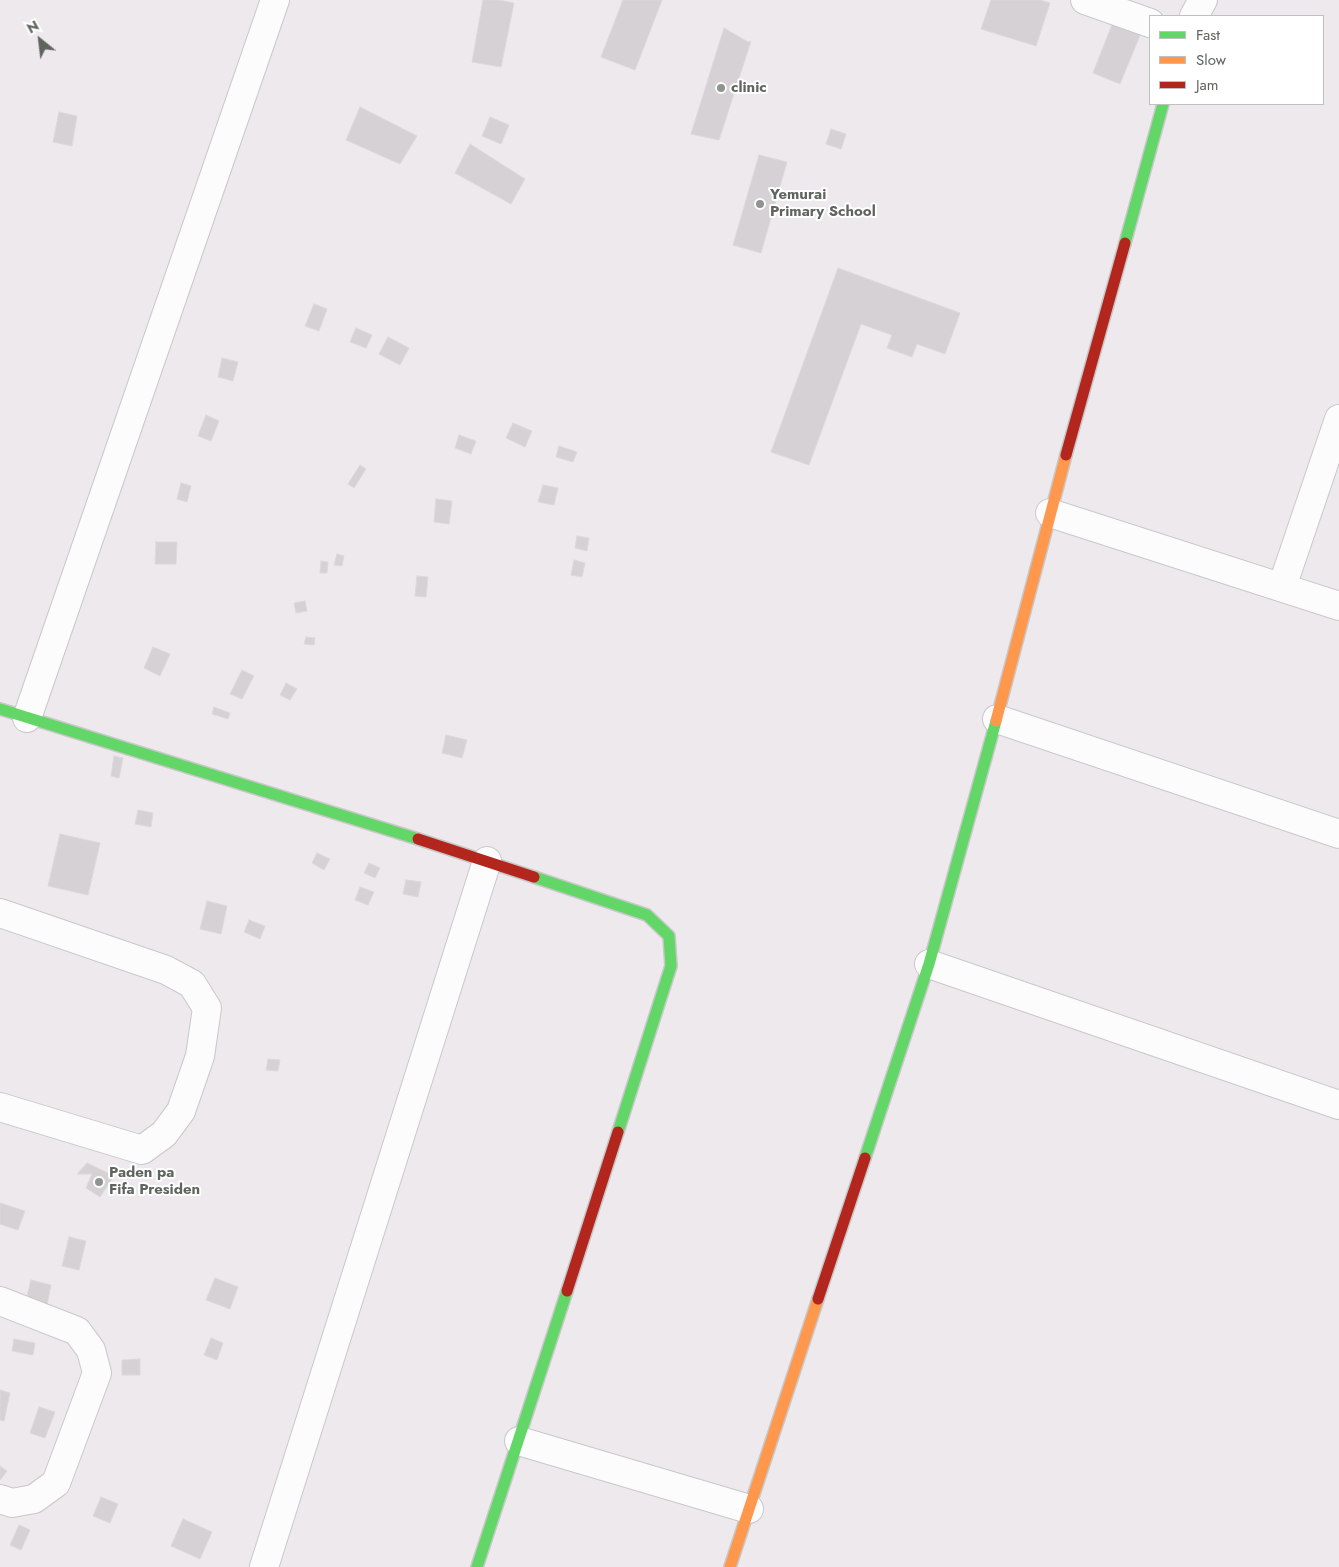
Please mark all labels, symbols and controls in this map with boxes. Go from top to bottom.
north arrow [15,15,65,65]
text: N [23,15,42,38]
legend [1149,15,1324,105]
text: Fast [1196,24,1220,46]
text: Slow [1196,49,1226,71]
text: Jam [1196,74,1219,96]
place label: clinic [731,79,767,97]
marker: clinic [715,82,727,94]
place label: Yemurai Primary School [770,186,876,221]
marker: Yemurai Primary School [754,198,766,210]
place label: Paden pa Fifa Presiden [109,1164,200,1199]
marker: Paden pa Fifa Presiden [93,1176,105,1188]

